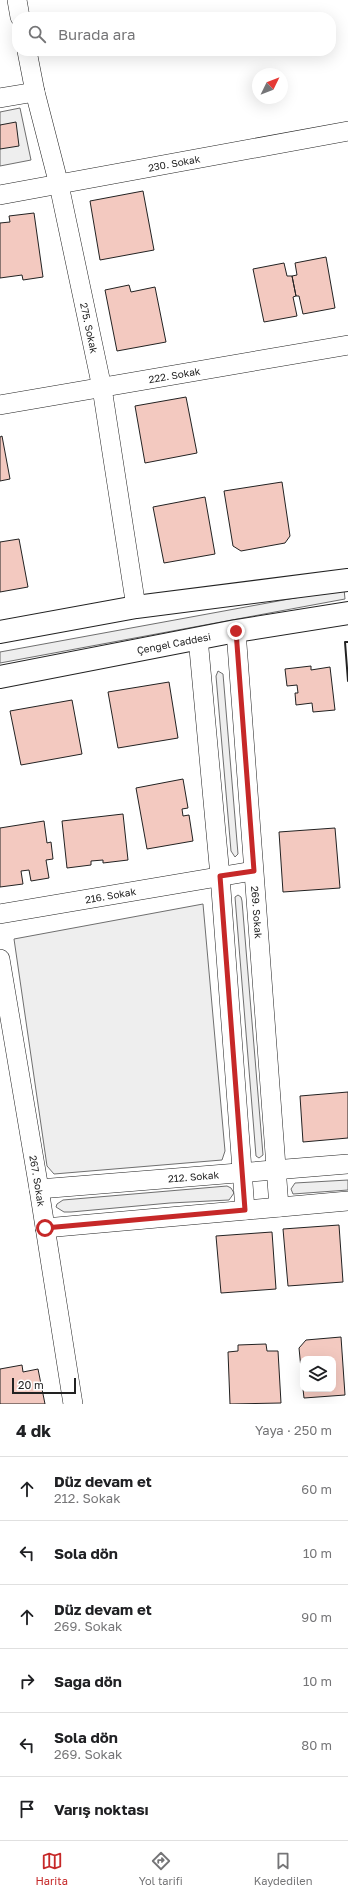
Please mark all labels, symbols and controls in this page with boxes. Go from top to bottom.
search box [12,12,336,56]
icon: search [26,23,48,45]
text: Burada ara [58,25,135,43]
north arrow [252,68,288,104]
street label: 230. Sokak [147,152,201,174]
street label: 275. Sokak [78,301,101,355]
street label: 222. Sokak [148,365,202,385]
route end [227,622,245,640]
street label: Çengel Caddesi [136,630,212,656]
street label: 216. Sokak [84,885,137,905]
street label: 269. Sokak [249,885,265,939]
street label: 267. Sokak [27,1154,48,1208]
street label: 212. Sokak [167,1168,220,1185]
route start [36,1219,54,1237]
map controls [300,1356,336,1392]
button: layers [300,1356,336,1392]
scale bar [12,1376,76,1395]
text: 20 m [18,1378,44,1391]
text: 4 dk [16,1420,51,1441]
text: Yaya · 250 m [255,1422,332,1438]
text: Düz devam et [54,1472,152,1490]
icon: ahead [16,1478,38,1500]
text: 60 m [301,1481,332,1497]
text: 212. Sokak [54,1490,121,1506]
icon: left [16,1542,38,1564]
text: Sola dön [54,1544,118,1562]
text: 10 m [303,1545,332,1561]
text: Düz devam et [54,1600,152,1618]
icon: ahead [16,1606,38,1628]
text: 90 m [301,1609,332,1625]
text: 269. Sokak [54,1618,122,1634]
icon: right [16,1670,38,1692]
text: Sağa dön [54,1672,122,1690]
text: 10 m [303,1673,332,1689]
text: Sola dön [54,1728,118,1746]
icon: left [16,1734,38,1756]
text: 80 m [301,1737,332,1753]
text: 269. Sokak [54,1746,122,1762]
icon: arrive [16,1798,38,1820]
text: Varış noktası [54,1800,149,1818]
tab: Harita [35,1850,68,1887]
tab: Yol tarifi [139,1850,183,1887]
tab: Kaydedilen [254,1850,313,1887]

